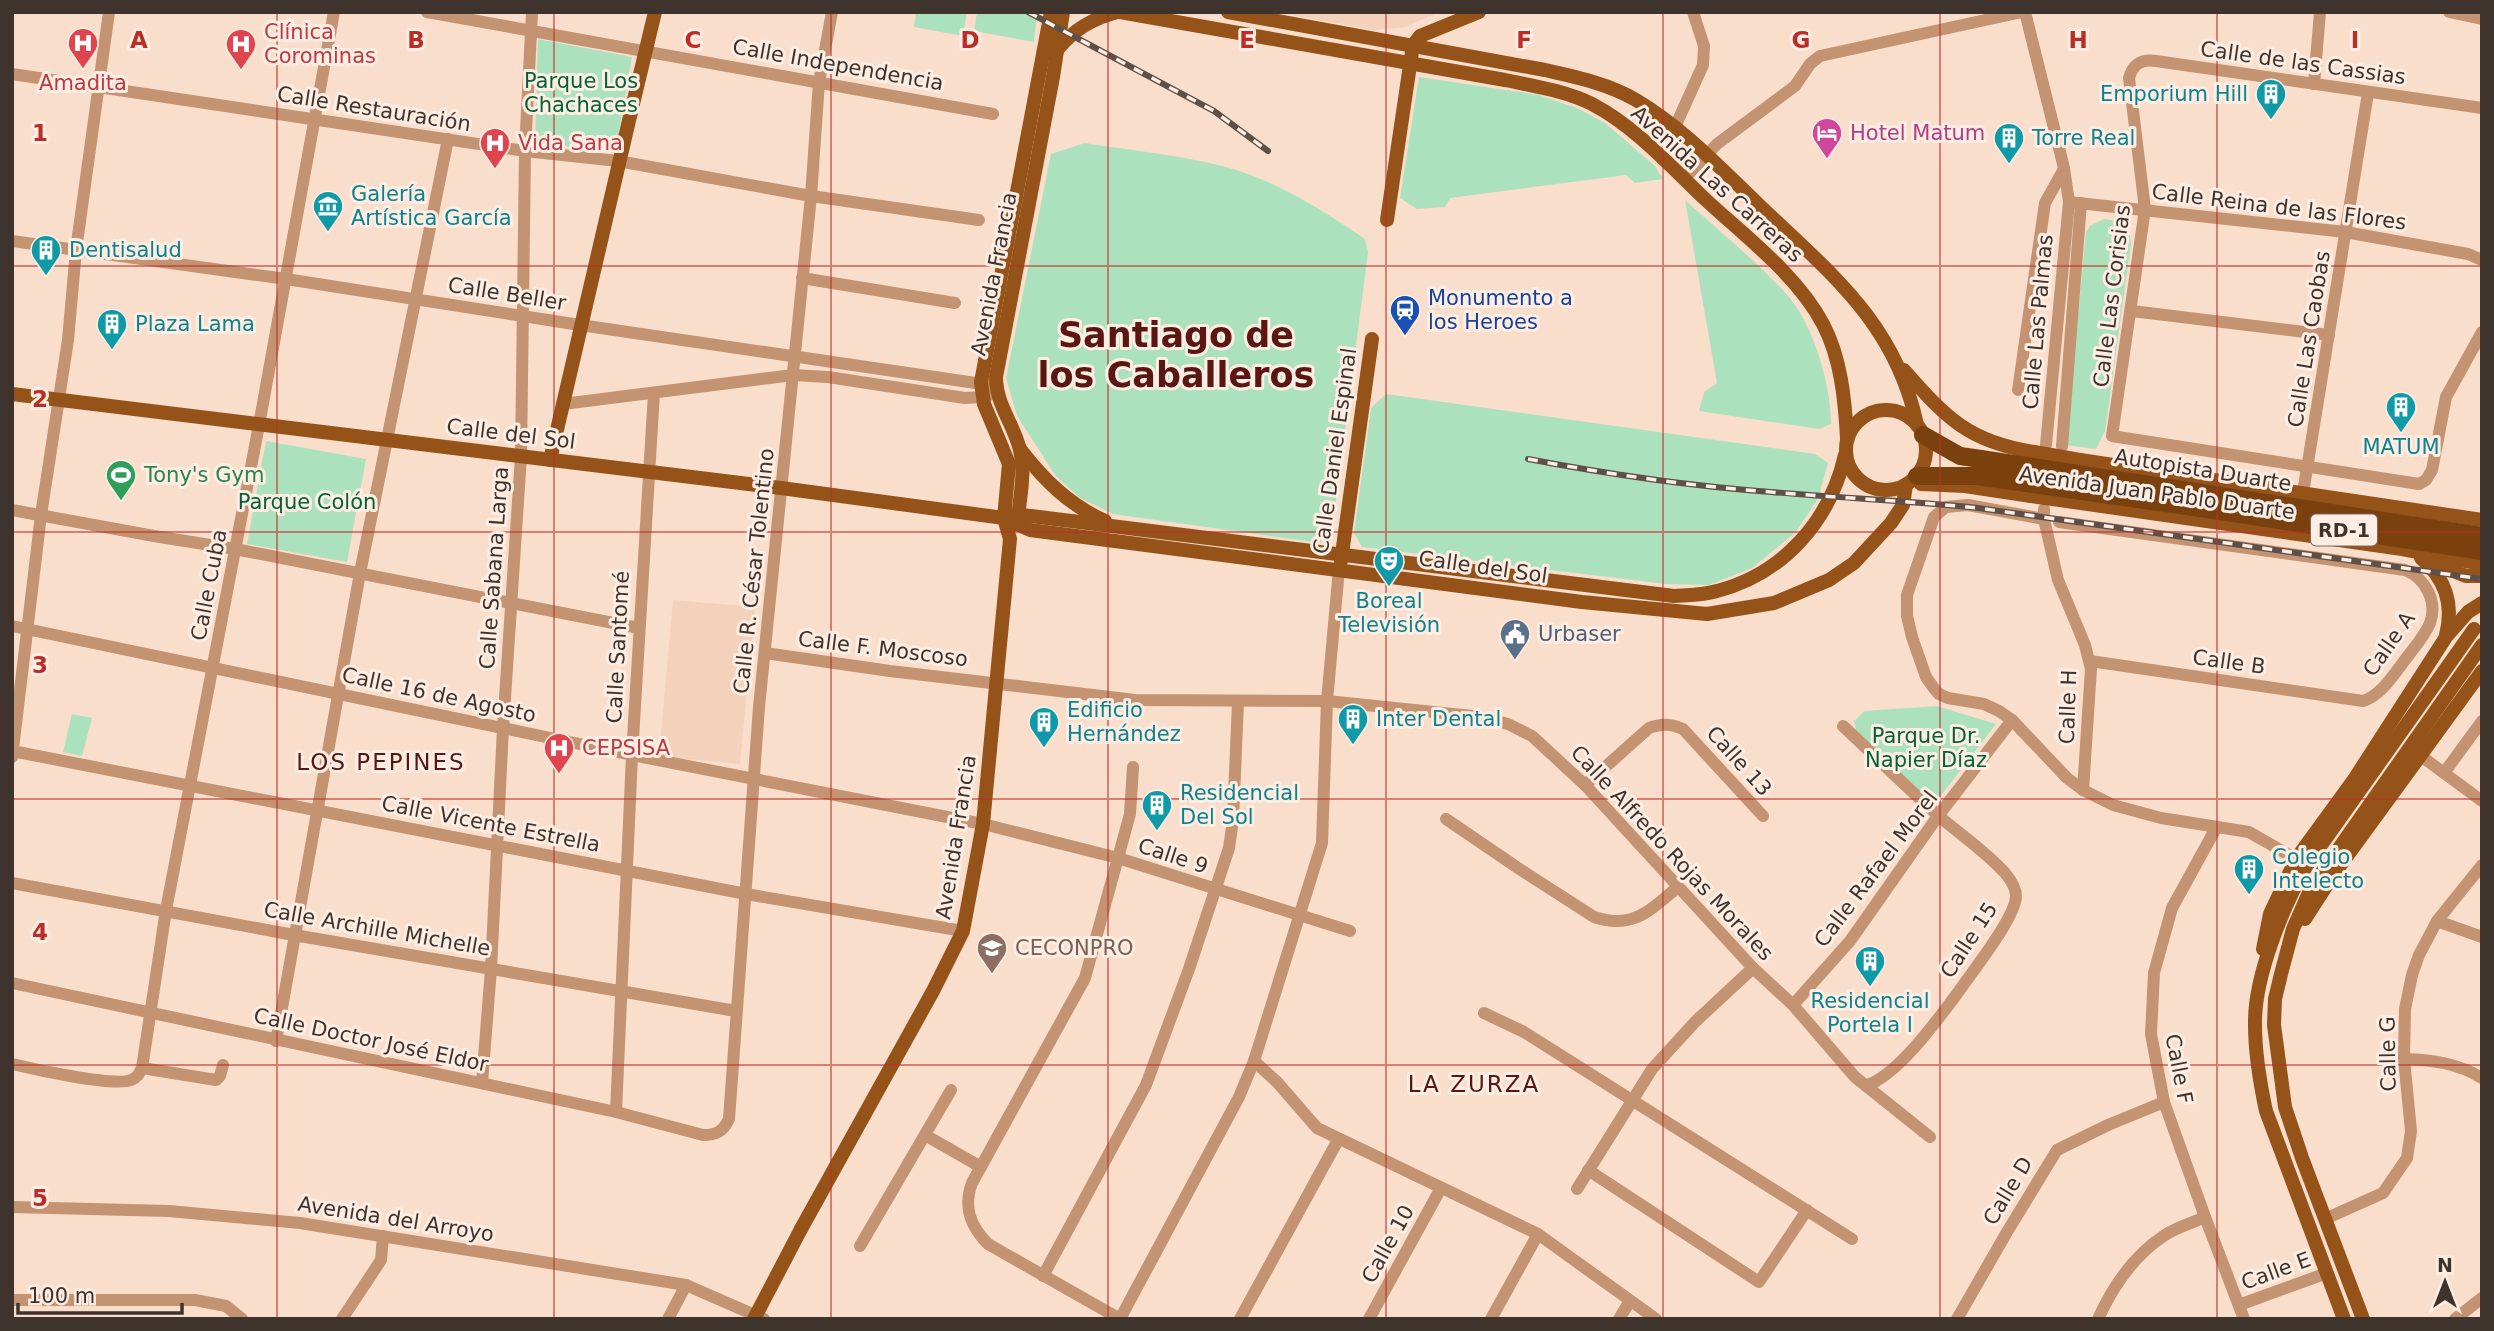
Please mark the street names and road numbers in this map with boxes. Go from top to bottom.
street label: Calle Independencia [731,35,945,95]
street label: Calle de las Cassias [2199,37,2407,89]
street label: Calle Restauración [275,82,473,136]
street label: Avenida Las Carreras [1626,101,1808,267]
street label: Calle Reina de las Flores [2150,179,2408,235]
street label: Avenida Francia [966,190,1022,358]
street label: Calle Las Corisias [2089,203,2135,389]
street label: Calle Las Palmas [2018,233,2058,411]
street label: Calle Las Caobas [2283,249,2335,429]
street label: Calle Beller [446,273,568,315]
street label: Calle Daniel Espinal [1309,346,1361,556]
street label: Calle del Sol [445,414,577,454]
street label: Autopista Duarte [2113,444,2293,496]
street label: Calle R. César Tolentino [729,447,779,695]
street label: Avenida Juan Pablo Duarte [2018,462,2296,524]
street label: Calle Sabana Larga [475,466,513,670]
road number: RD-1 [2311,514,2377,545]
street label: Calle Cuba [186,527,232,643]
street label: Calle del Sol [1417,546,1549,588]
street label: Calle Santomé [602,570,634,724]
street label: Calle A [2358,607,2420,681]
street label: Calle F. Moscoso [797,627,969,671]
street label: Calle B [2191,645,2267,679]
street label: Calle 16 de Agosto [340,663,538,727]
street label: Calle H [2055,669,2081,745]
street label: Calle 13 [1701,721,1777,801]
street label: Calle Alfredo Rojas Morales [1566,740,1778,966]
street label: Avenida Francia [931,753,981,921]
street label: Calle Rafael Morel [1809,786,1943,952]
street label: Calle Vicente Estrella [380,791,602,857]
street label: Calle 9 [1135,833,1211,879]
street label: Calle Archille Michelle [262,897,492,961]
street label: Calle 15 [1936,898,2002,982]
street label: Calle Doctor José Eldor [251,1003,491,1077]
street label: Calle G [2375,1016,2401,1092]
street label: Calle F [2160,1032,2198,1106]
street label: Calle D [1978,1153,2038,1229]
street label: Avenida del Arroyo [296,1192,496,1246]
street label: Calle 10 [1357,1201,1419,1287]
street label: Calle E [2238,1247,2314,1295]

